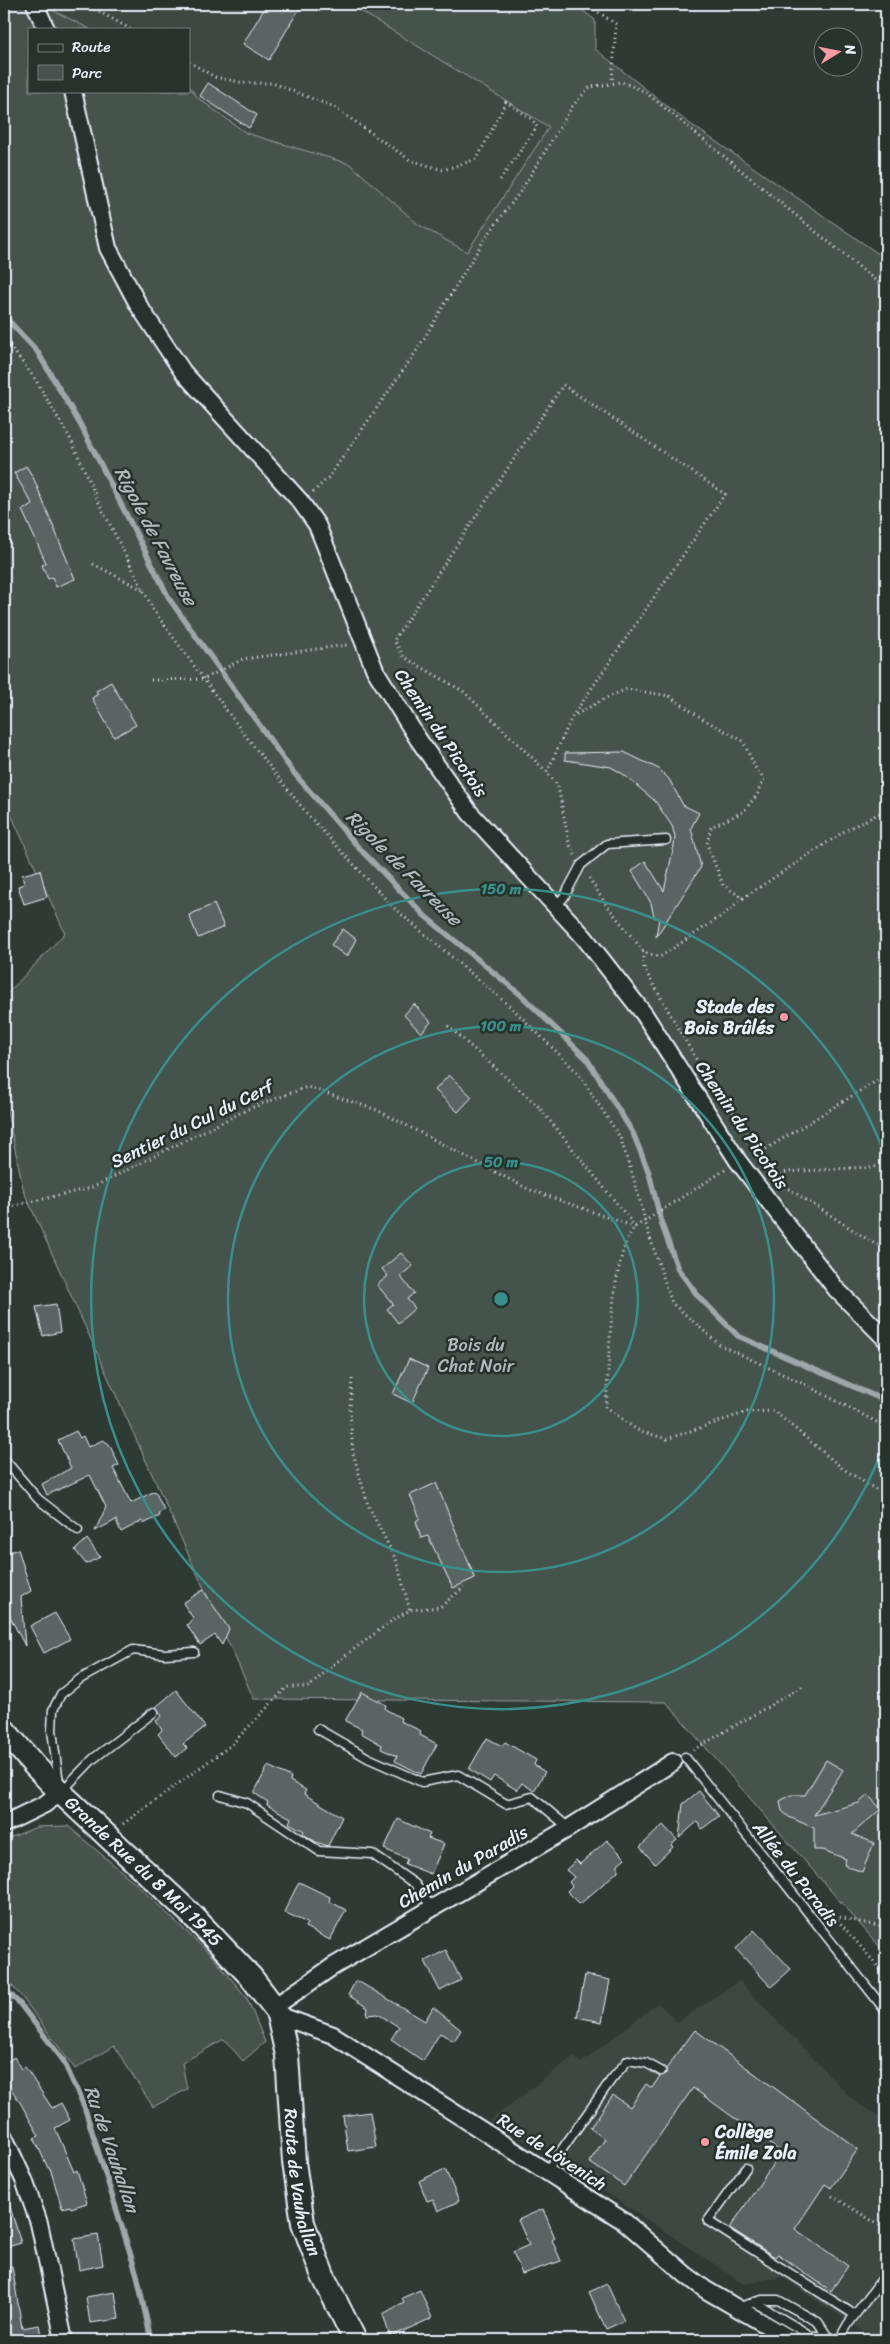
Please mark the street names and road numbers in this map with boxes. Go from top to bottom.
street label: Chemin du Picotois [386,662,497,805]
street label: Chemin du Picotois [687,1054,798,1197]
street label: Sentier du Cul du Cerf [105,1070,281,1177]
street label: Grande Rue du 8 Mai 1945 [57,1788,231,1955]
street label: Allée du Paradis [744,1813,848,1934]
street label: Chemin du Paradis [392,1816,535,1917]
street label: Rue de Lövenich [491,2104,613,2200]
street label: Route de Vauhallan [275,2107,330,2261]

